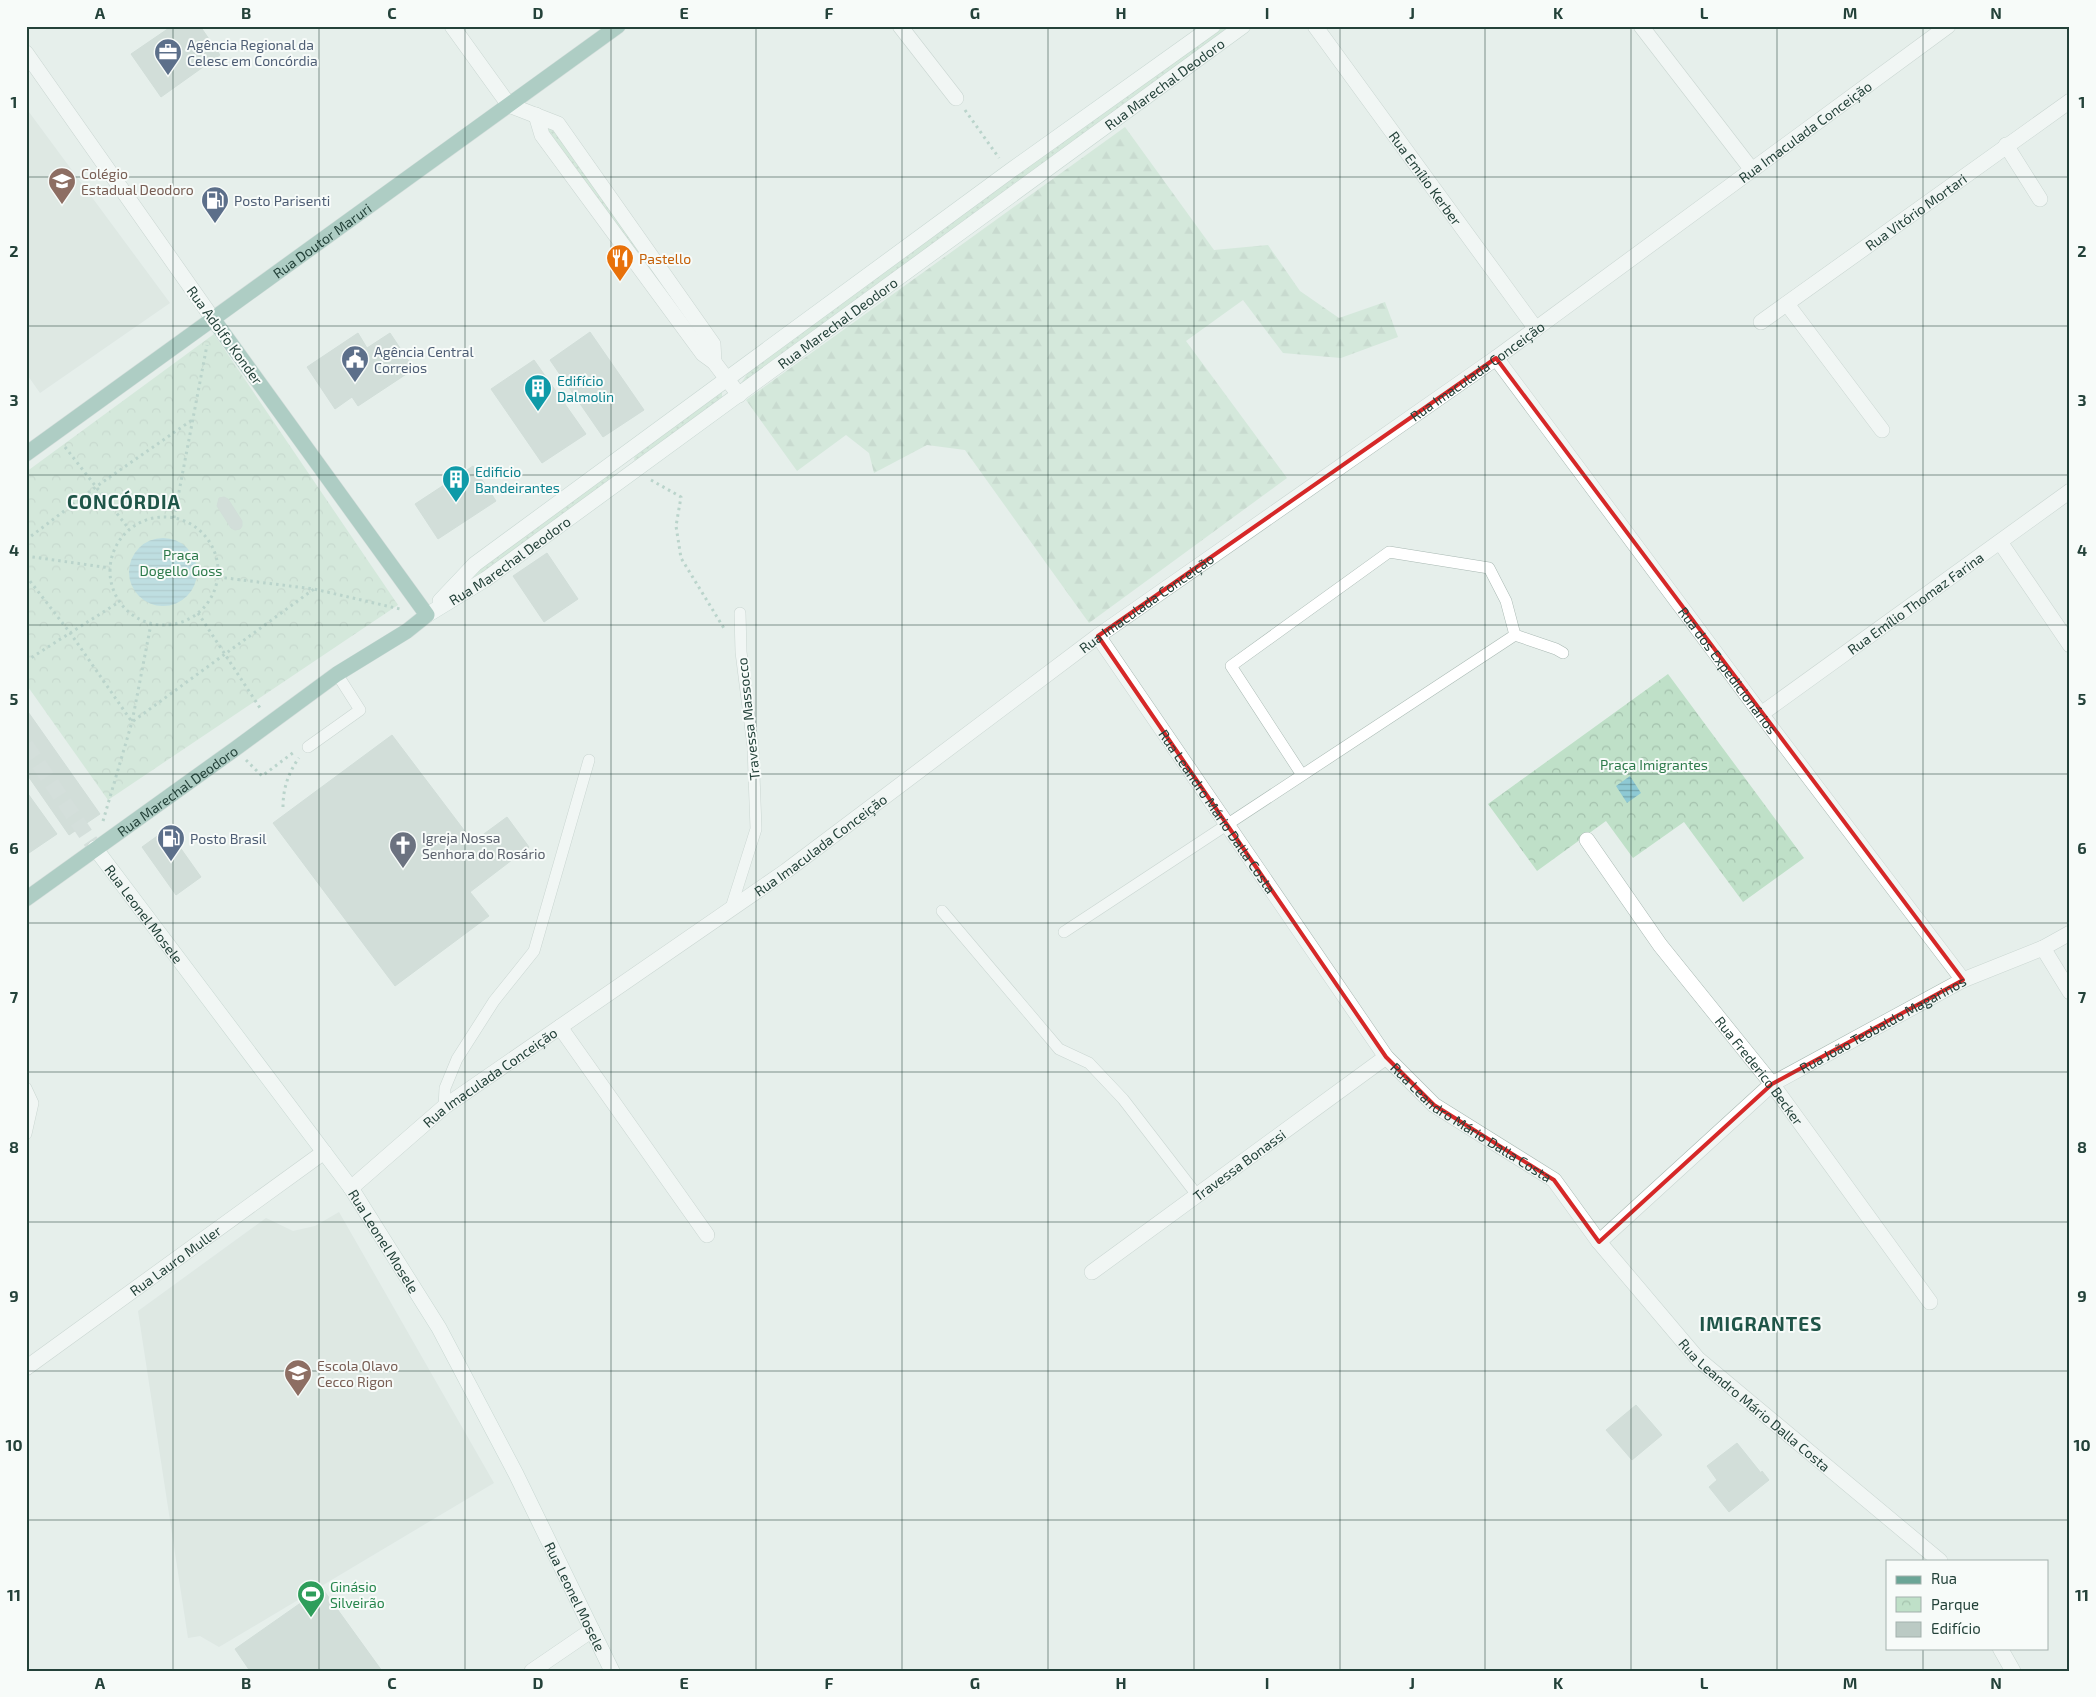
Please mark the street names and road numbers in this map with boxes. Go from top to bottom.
street label: Rua Marechal Deodoro [1101,34,1227,133]
street label: Rua Imaculada Conceição [1735,77,1875,186]
street label: Rua Emílio Kerber [1386,128,1466,229]
street label: Rua Vitório Mortari [1862,169,1970,253]
street label: Rua Doutor Maruri [269,199,374,281]
street label: Rua Marechal Deodoro [774,273,900,372]
street label: Rua Adolfo Konder [184,282,267,388]
street label: Rua Imaculada Conceição [1406,317,1547,424]
street label: Rua Marechal Deodoro [446,512,573,608]
street label: Rua Emílio Thomaz Farina [1844,548,1986,658]
street label: Rua Imaculada Conceição [1075,549,1217,656]
street label: Rua dos Expedicionários [1675,603,1781,737]
street label: Travessa Massocco [733,657,763,781]
street label: Rua Leandro Mário Dalla Costa [1156,726,1280,896]
street label: Rua Marechal Deodoro [114,742,241,839]
street label: Rua Imaculada Conceição [750,790,890,899]
street label: Rua Leonel Mosele [102,861,187,966]
street label: Rua João Teobaldo Magarinos [1796,972,1969,1076]
street label: Rua Frederico Becker [1712,1012,1807,1128]
street label: Rua Imaculada Conceição [419,1023,560,1130]
street label: Rua Leandro Mário Dalla Costa [1387,1058,1555,1185]
street label: Travessa Bonassi [1189,1125,1288,1204]
street label: Rua Leonel Mosele [345,1186,423,1296]
street label: Rua Lauro Muller [126,1221,224,1299]
street label: Rua Leandro Mário Dalla Costa [1675,1335,1834,1475]
street label: Rua Leonel Mosele [542,1539,609,1654]

